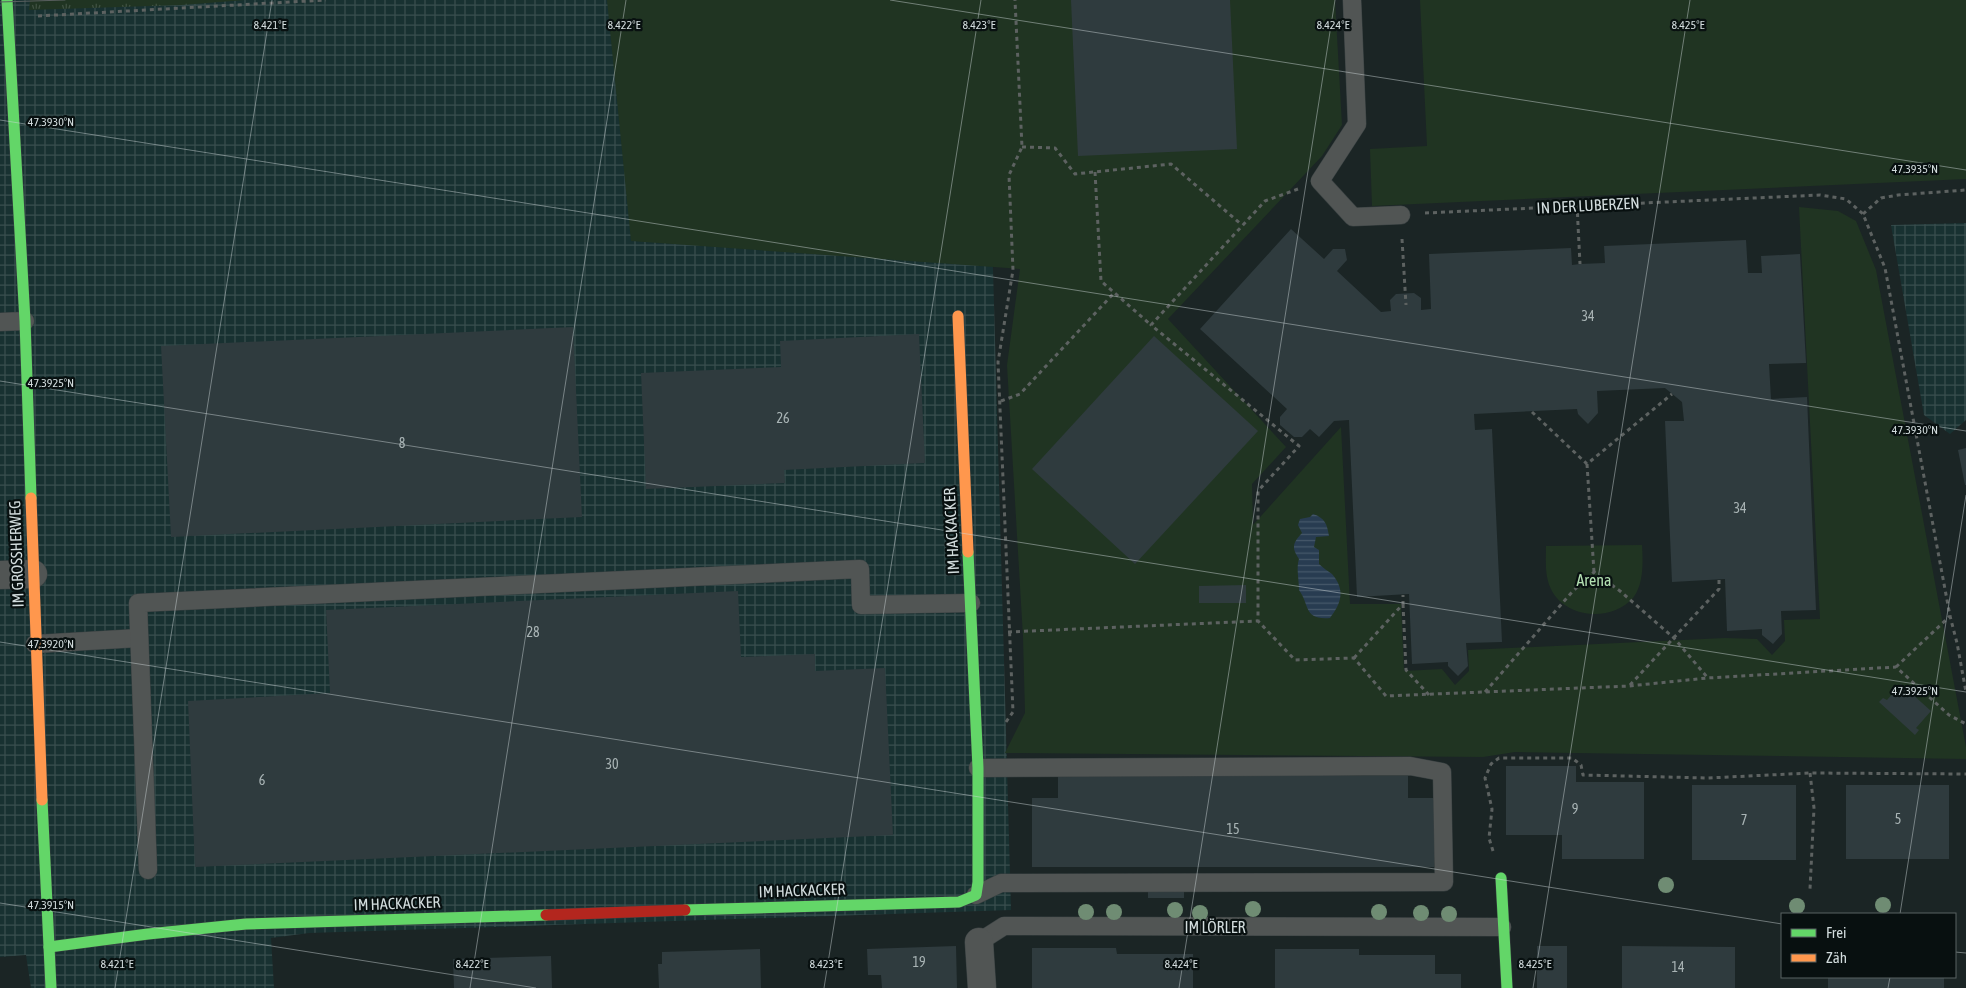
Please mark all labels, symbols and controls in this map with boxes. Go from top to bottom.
text: 8.421°E [253,18,287,32]
text: 8.422°E [607,18,641,32]
text: 8.423°E [962,18,996,32]
text: 8.424°E [1316,18,1350,32]
text: 8.425°E [1671,18,1705,32]
text: 47.3930°N [28,115,74,129]
text: 47.3935°N [1892,162,1938,176]
street label: IN DER LUBERZEN [1536,193,1640,217]
house number: 34 [1581,308,1595,324]
text: 47.3925°N [28,376,74,390]
house number: 26 [776,410,790,426]
text: 47.3930°N [1892,423,1938,437]
house number: 8 [399,435,406,451]
street label: IM HACKACKER [940,487,962,575]
street label: IM GROSSHERWEG [5,500,27,608]
house number: 34 [1733,500,1747,516]
park label: Arena [1576,571,1612,589]
house number: 28 [526,624,540,640]
text: 47.3920°N [28,637,74,651]
text: 47.3925°N [1892,684,1938,698]
house number: 30 [605,756,619,772]
house number: 6 [259,772,266,788]
house number: 9 [1572,801,1578,817]
house number: 5 [1895,811,1901,827]
house number: 7 [1741,812,1747,828]
house number: 15 [1226,821,1240,837]
street label: IM HACKACKER [758,879,846,901]
street label: IM HACKACKER [353,892,441,914]
text: 47.3915°N [28,898,74,912]
legend [1781,913,1956,978]
street label: IM LÖRLER [1184,918,1246,936]
text: Frei [1826,924,1846,941]
text: Zäh [1826,949,1847,966]
house number: 19 [912,954,926,970]
text: 8.421°E [100,957,134,971]
text: 8.422°E [455,957,489,971]
text: 8.423°E [809,957,843,971]
text: 8.424°E [1164,957,1198,971]
text: 8.425°E [1518,957,1552,971]
house number: 14 [1671,959,1685,975]

